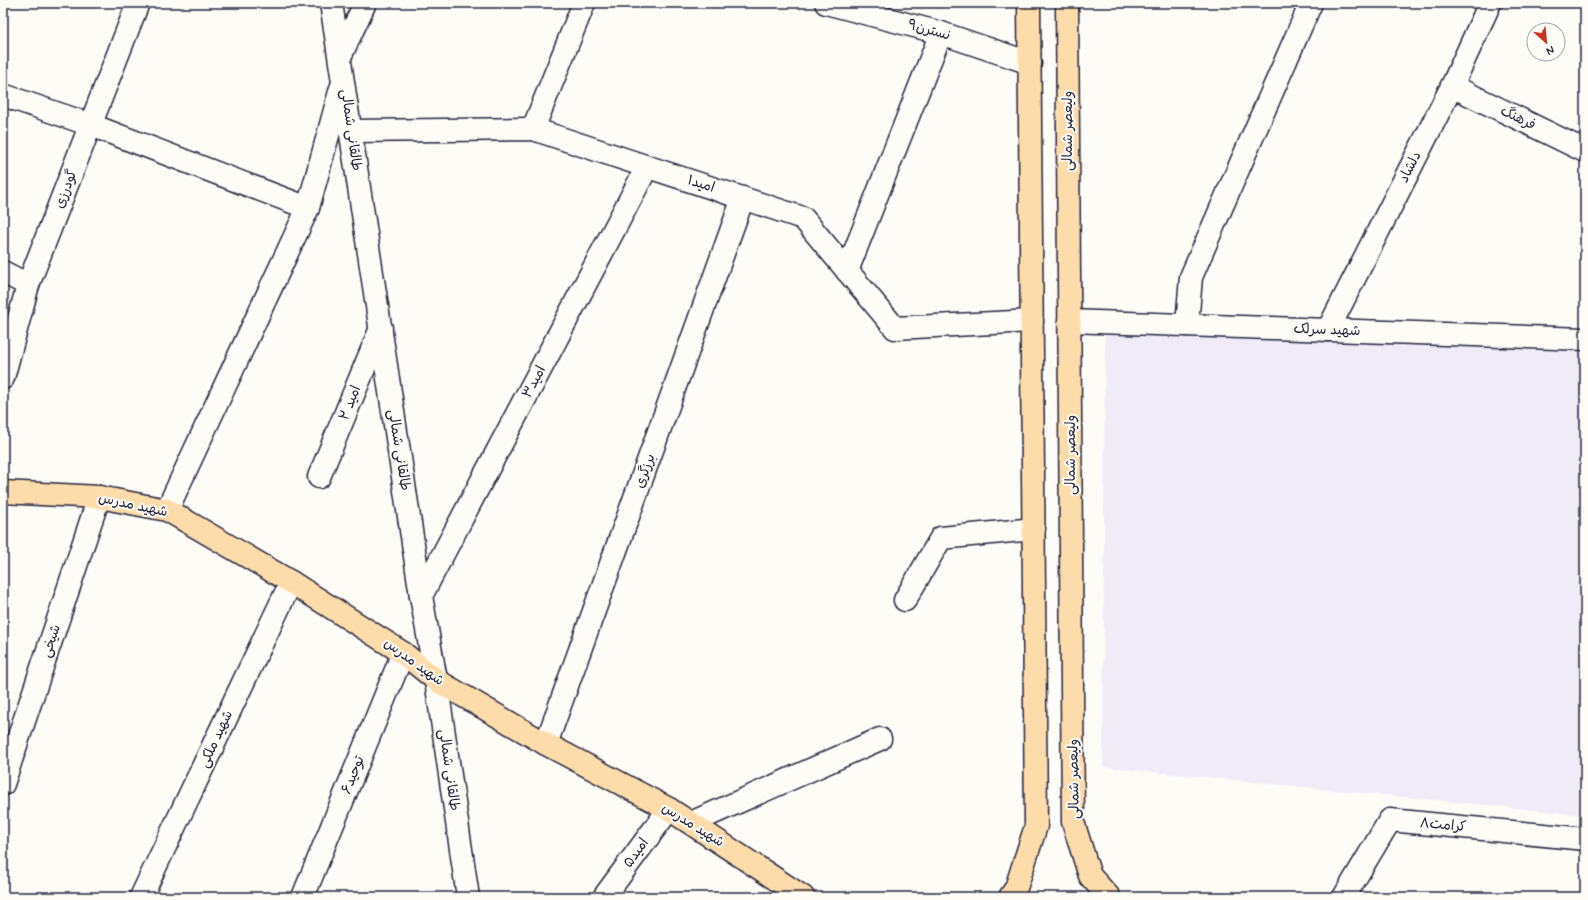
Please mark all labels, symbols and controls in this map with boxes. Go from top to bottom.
street label: نسترن۹ [906,15,952,45]
north arrow [1526,22,1566,62]
text: N [1544,42,1557,58]
street label: طالقانی شمالی [336,88,366,172]
street label: ولیعصر شمالی [1059,91,1077,171]
street label: فرهنگ [1497,102,1539,134]
street label: دلشاد [1395,148,1425,186]
street label: گودرزی [50,167,82,211]
street label: امید۱ [685,171,717,197]
street label: شهید سرلک [1293,320,1361,340]
street label: امید۳ [518,363,550,401]
street label: امید ۲ [335,383,365,423]
street label: طالقانی شمالی [384,408,414,492]
street label: ولیعصر شمالی [1062,415,1080,495]
street label: برزگری [630,451,660,491]
street label: شهید مدرس [97,489,169,521]
street label: شیخی [37,622,65,660]
street label: شهید مدرس [380,634,448,690]
street label: شهید ملکی [195,707,237,771]
street label: طالقانی شمالی [434,728,464,812]
street label: ولیعصر شمالی [1064,739,1084,819]
street label: توحید۶ [337,752,369,797]
street label: شهید مدرس [658,799,728,851]
street label: کرامت۸ [1419,814,1467,836]
street label: امید۵ [619,835,653,871]

